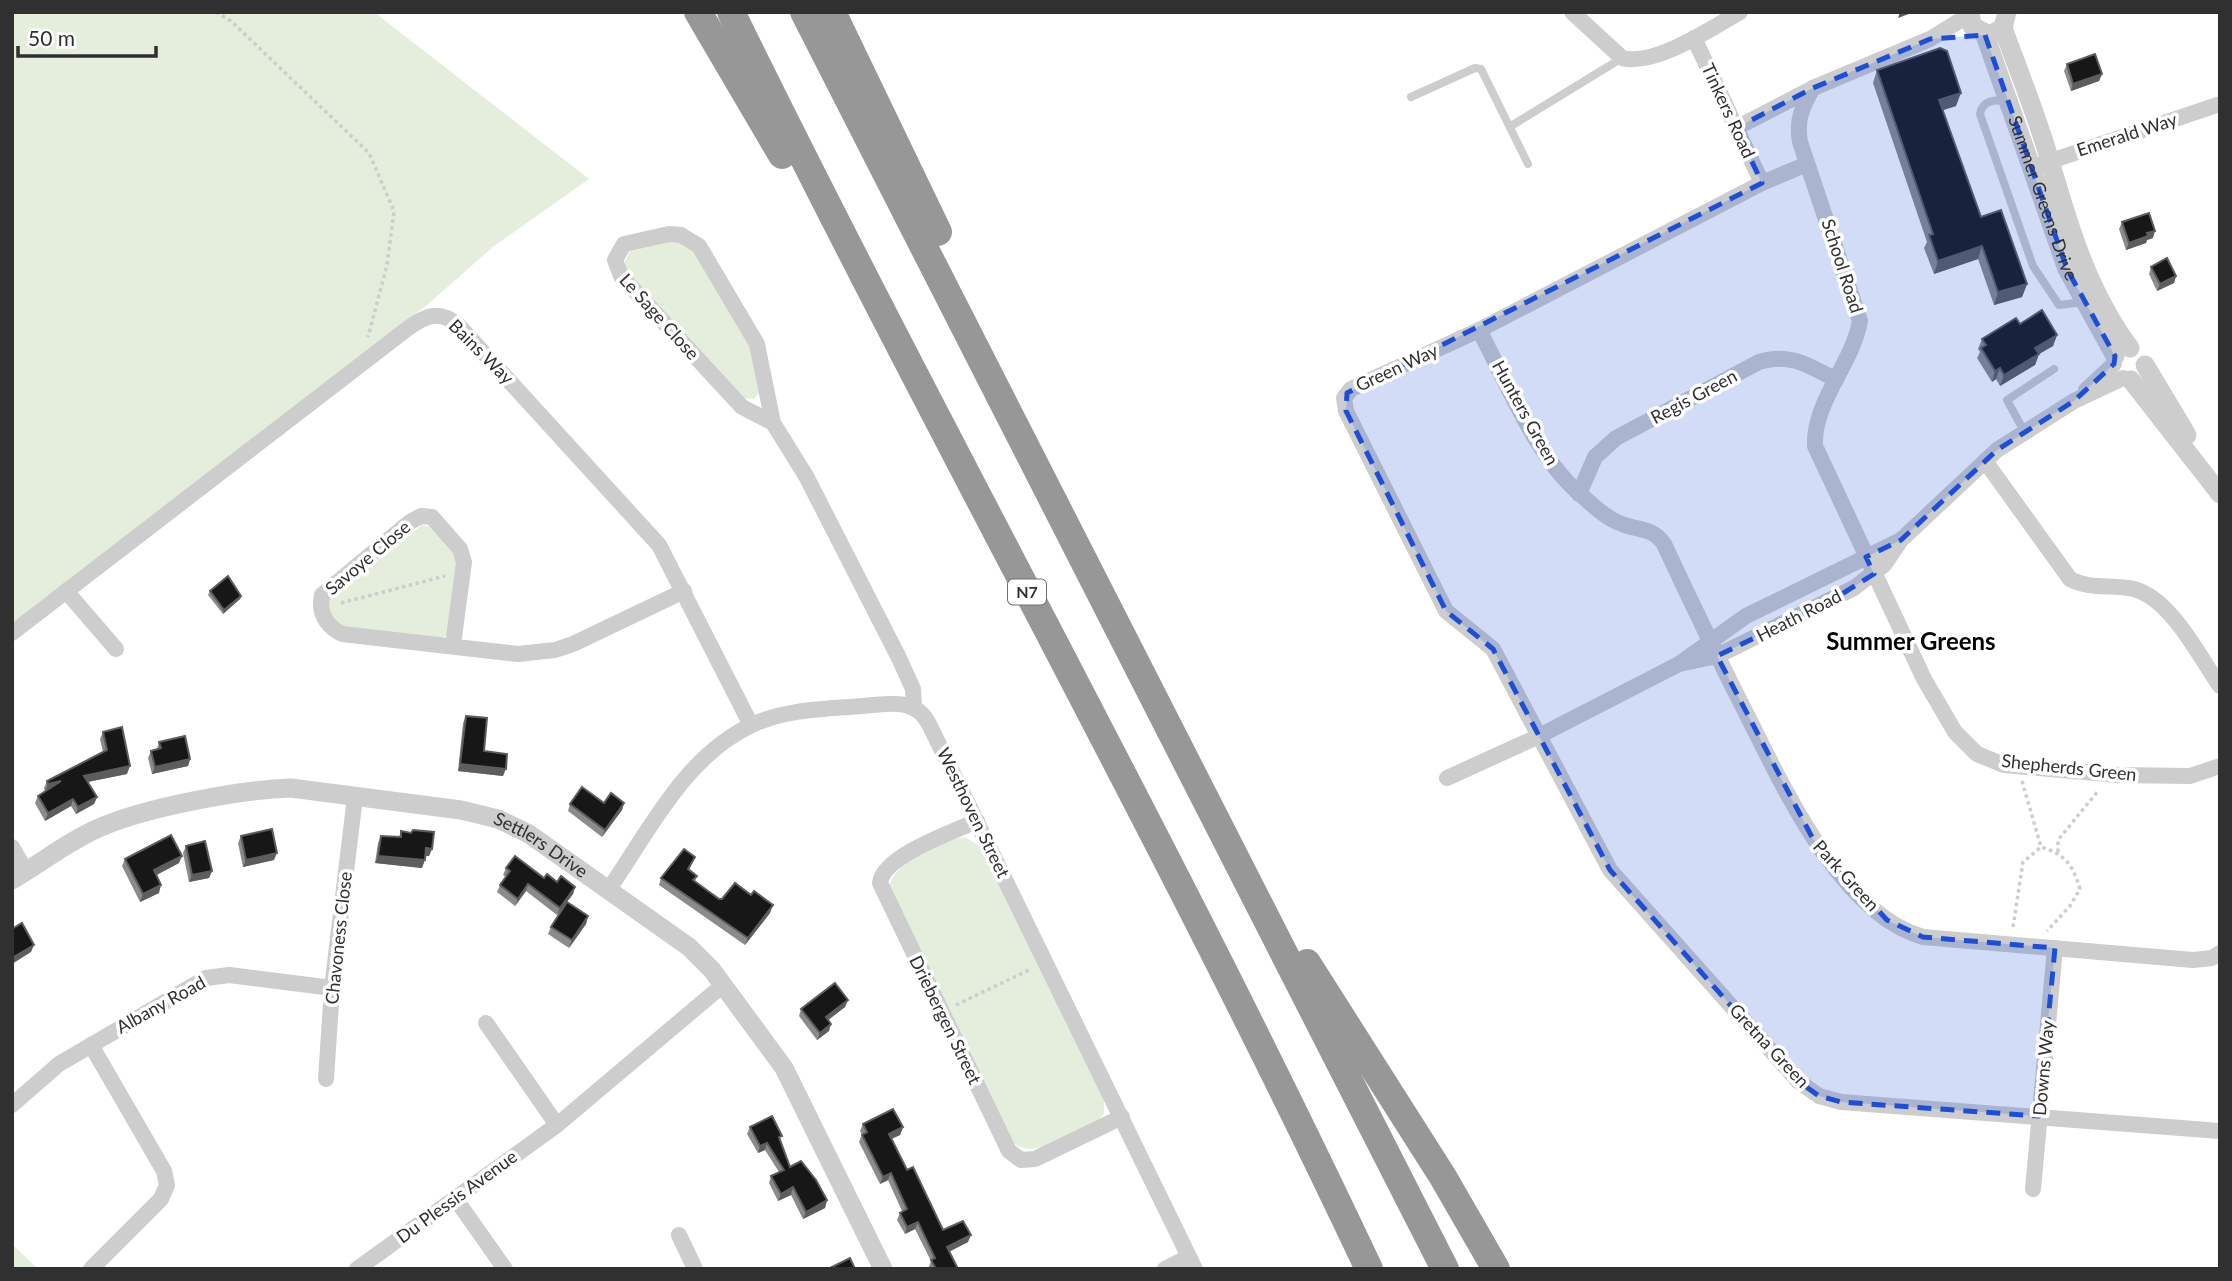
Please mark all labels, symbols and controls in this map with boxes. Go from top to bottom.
scale bar [18,14,156,58]
text: 50 m [28,25,75,50]
street label: Tinkers Road [1697,60,1760,161]
street label: Emerald Way [2074,107,2180,161]
street label: Summer Greens Drive [2004,113,2083,284]
street label: School Road [1817,216,1868,315]
street label: Le Sage Close [615,269,704,364]
street label: Bains Way [445,314,519,389]
street label: Green Way [1352,338,1442,396]
street label: Hunters Green [1488,356,1564,469]
street label: Regis Green [1647,364,1740,428]
street label: Savoye Close [320,515,414,599]
road number: N7 [1008,580,1046,604]
street label: Heath Road [1752,584,1845,646]
district label: Summer Greens [1826,626,1996,655]
street label: Westhoven Street [933,744,1015,882]
street label: Shepherds Green [2000,749,2138,785]
street label: Settlers Drive [491,807,592,882]
street label: Park Green [1809,835,1884,915]
street label: Chavoness Close [320,870,356,1005]
street label: Driebergen Street [905,952,987,1088]
street label: Albany Road [112,971,209,1038]
street label: Gretna Green [1725,999,1814,1092]
street label: Downs Way [2028,1019,2058,1116]
street label: Du Plessis Avenue [392,1145,521,1247]

